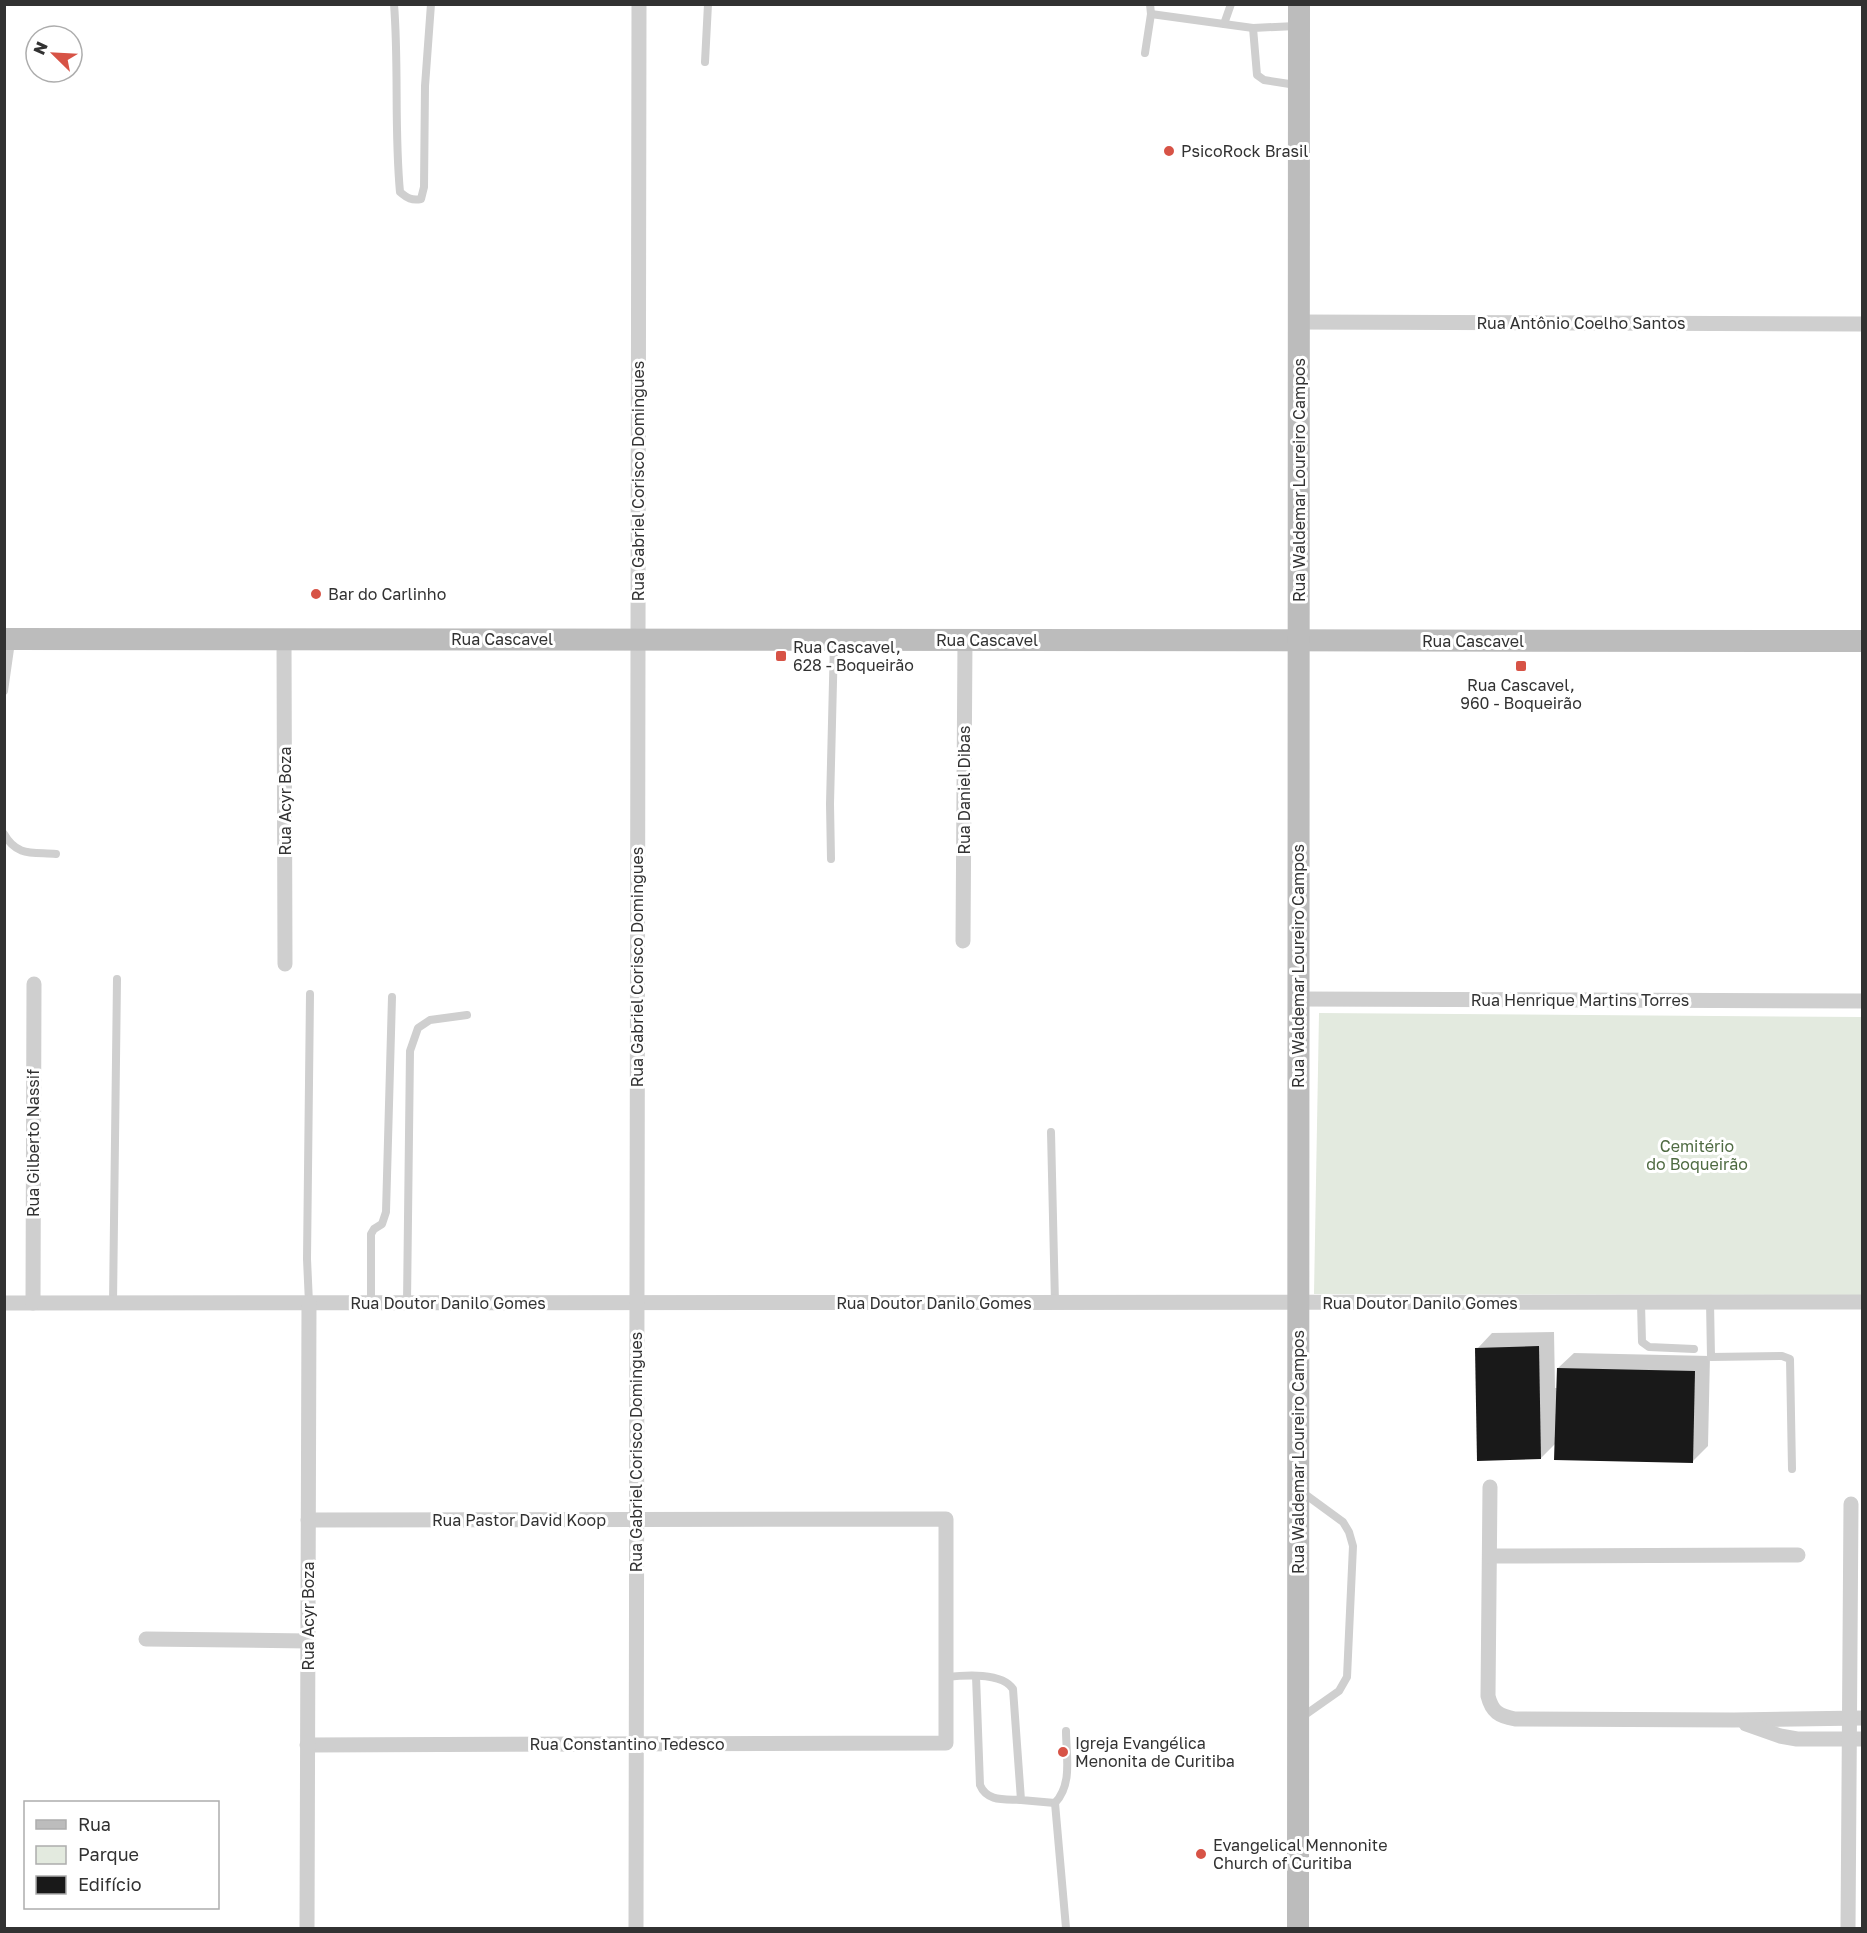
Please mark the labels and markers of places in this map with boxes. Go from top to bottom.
place label: PsicoRock Brasil [1181,141,1308,161]
marker: PsicoRock Brasil [1162,144,1176,158]
place label: Bar do Carlinho [328,584,446,604]
marker: Bar do Carlinho [309,587,323,601]
place label: Rua Cascavel, 628 - Boqueirão [793,637,914,675]
marker: Rua Cascavel, 628 - Boqueirão [774,649,788,663]
marker: Rua Cascavel, 960 - Boqueirão [1514,659,1528,673]
place label: Rua Cascavel, 960 - Boqueirão [1460,675,1582,713]
place label: Igreja Evangélica Menonita de Curitiba [1075,1733,1235,1771]
marker: Igreja Evangélica Menonita de Curitiba [1056,1745,1070,1759]
place label: Evangelical Mennonite Church of Curitiba [1213,1835,1388,1873]
marker: Evangelical Mennonite Church of Curitiba [1194,1847,1208,1861]

